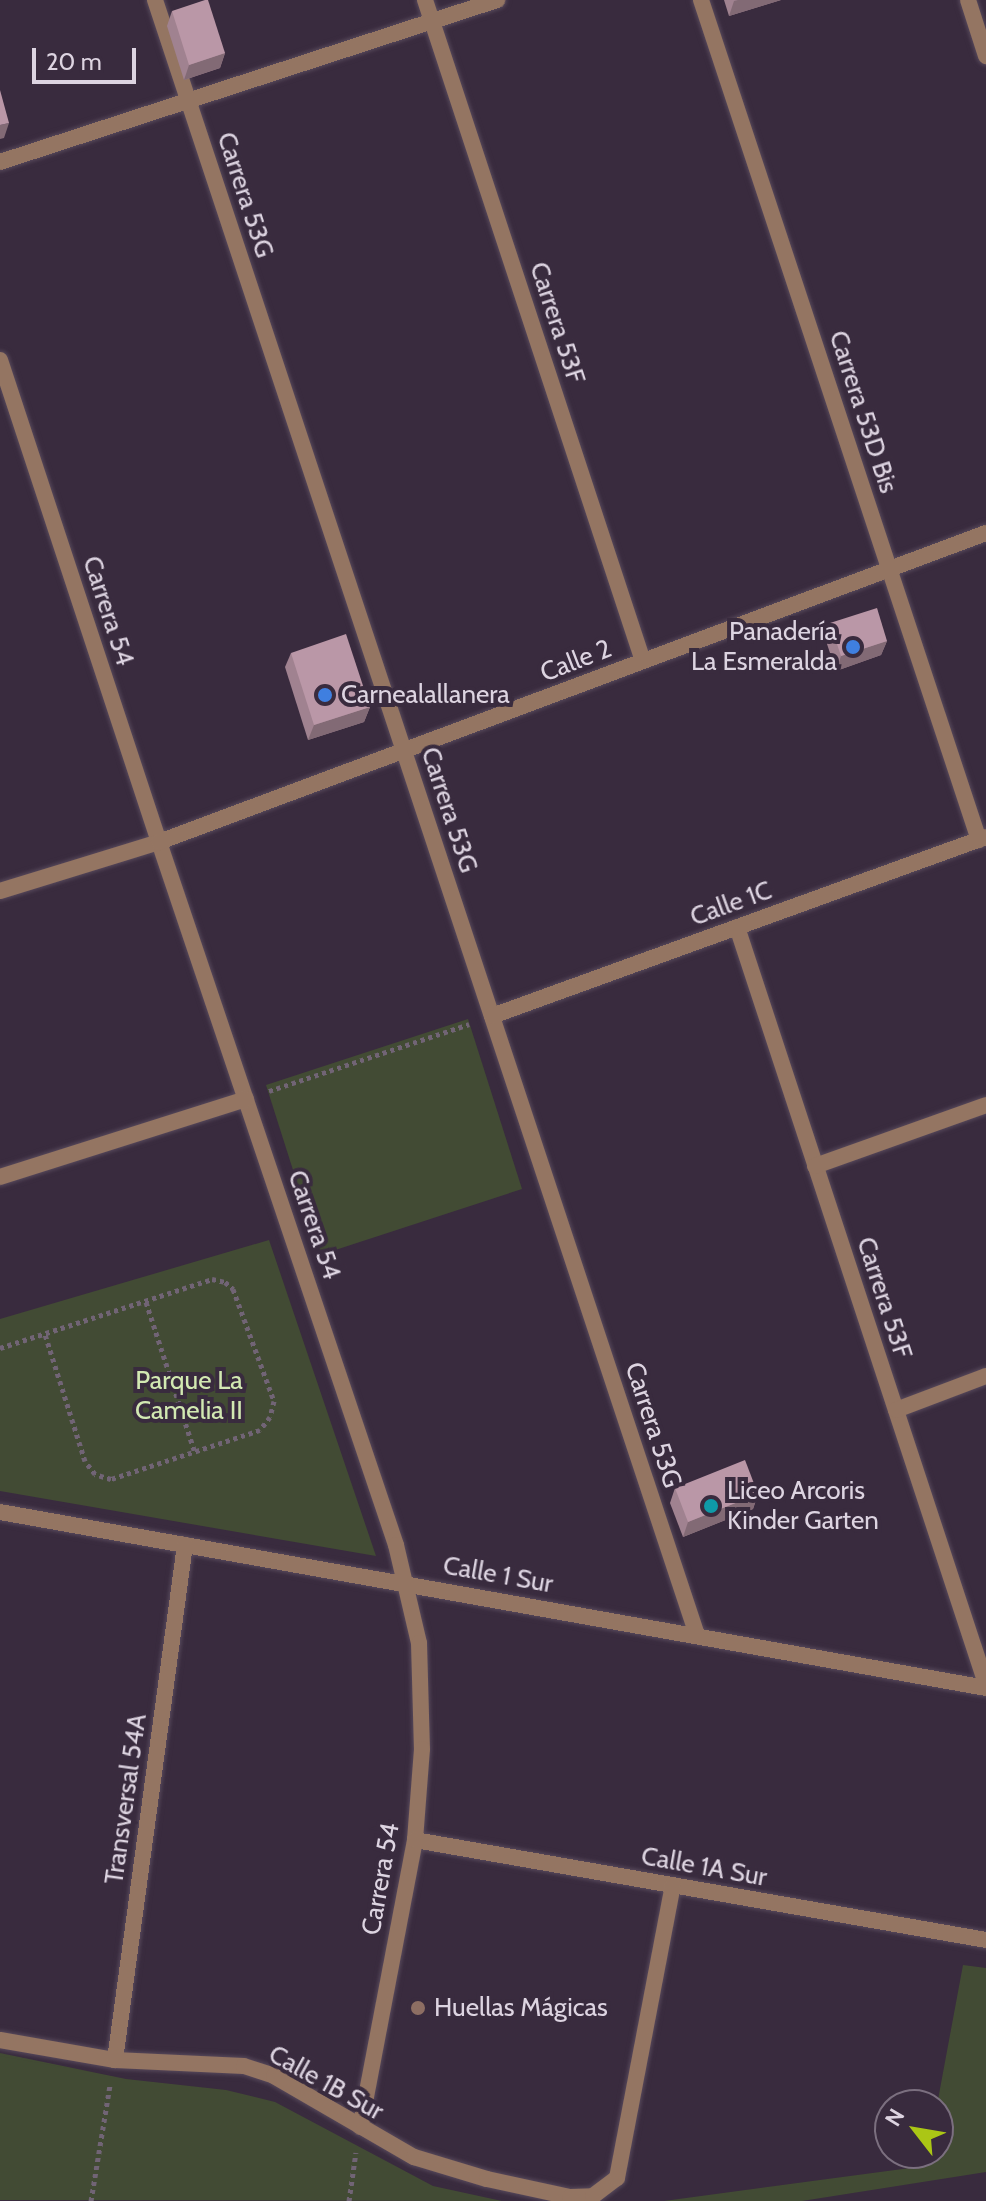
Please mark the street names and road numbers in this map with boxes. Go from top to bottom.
street label: Carrera 53G [210,128,280,262]
street label: Carrera 53F [523,258,591,388]
street label: Carrera 53D Bis [822,327,904,497]
street label: Carrera 54 [76,552,140,670]
street label: Calle 2 [536,633,616,689]
street label: Carrera 53G [414,743,484,877]
street label: Calle 1C [686,875,776,933]
street label: Carrera 54 [281,1166,347,1284]
street label: Carrera 53F [850,1233,918,1363]
street label: Carrera 53G [618,1358,688,1492]
street label: Calle 1 Sur [441,1550,555,1600]
street label: Transversal 54A [99,1712,153,1886]
street label: Carrera 54 [356,1820,406,1938]
street label: Calle 1A Sur [639,1841,769,1893]
street label: Calle 1B Sur [263,2039,389,2127]

